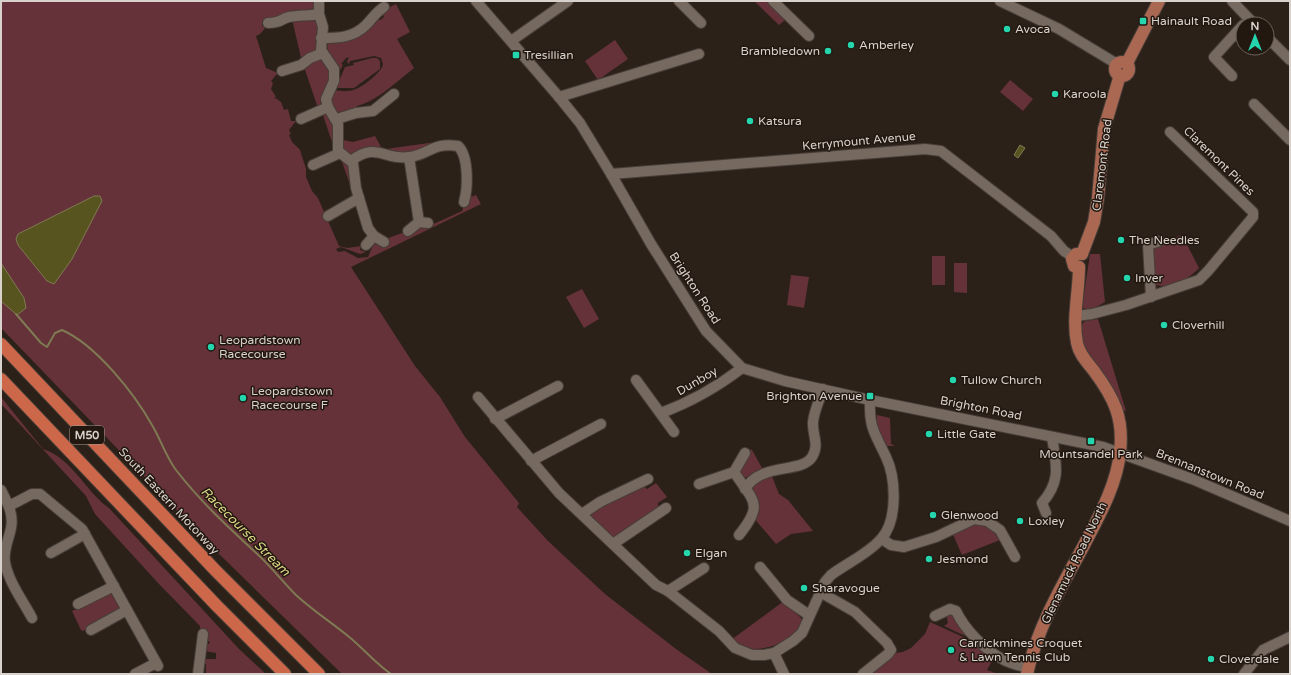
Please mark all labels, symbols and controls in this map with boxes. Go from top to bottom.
place label: Hainault Road [1151,14,1232,28]
marker: Hainault Road [1138,16,1148,26]
north arrow [1235,16,1275,56]
text: N [1251,20,1259,33]
place label: Avoca [1015,22,1050,36]
marker: Avoca [1002,24,1012,34]
place label: Amberley [859,38,915,52]
marker: Amberley [846,40,856,50]
place label: Brambledown [740,44,820,58]
marker: Brambledown [823,46,833,56]
place label: Tresillian [524,48,574,62]
marker: Tresillian [511,50,521,60]
place label: Karoola [1063,87,1107,101]
marker: Karoola [1050,89,1060,99]
place label: Katsura [758,114,802,128]
marker: Katsura [745,116,755,126]
street label: Claremont Road [1089,118,1115,212]
street label: Claremont Pines [1181,124,1258,199]
street label: Kerrymount Avenue [802,129,917,153]
place label: The Needles [1129,233,1200,247]
marker: The Needles [1116,235,1126,245]
street label: Brighton Road [667,249,723,327]
place label: Inver [1135,271,1164,285]
marker: Inver [1122,273,1132,283]
place label: Cloverhill [1172,318,1224,332]
marker: Cloverhill [1159,320,1169,330]
place label: Leopardstown Racecourse [219,333,301,361]
marker: Leopardstown Racecourse [206,342,216,352]
street label: Dunboy [674,363,720,398]
place label: Tullow Church [961,373,1042,387]
marker: Tullow Church [948,375,958,385]
place label: Leopardstown Racecourse F [251,384,333,412]
place label: Brighton Avenue [766,389,862,403]
marker: Brighton Avenue [865,391,875,401]
marker: Leopardstown Racecourse F [238,393,248,403]
street label: Brighton Road [939,393,1023,423]
road number: M50 [70,426,104,444]
place label: Little Gate [937,427,996,441]
marker: Little Gate [924,429,934,439]
marker: Mountsandel Park [1086,436,1096,446]
street label: South Eastern Motorway [116,445,223,558]
street label: Brennanstown Road [1154,446,1266,502]
place label: Mountsandel Park [1039,447,1143,461]
water label: Racecourse Stream [197,484,294,580]
street label: Glenamuck Road North [1038,500,1110,626]
place label: Glenwood [941,508,999,522]
marker: Glenwood [928,510,938,520]
place label: Loxley [1028,514,1065,528]
marker: Loxley [1015,516,1025,526]
place label: Elgan [695,546,727,560]
marker: Elgan [682,548,692,558]
place label: Jesmond [937,552,988,566]
marker: Jesmond [924,554,934,564]
place label: Sharavogue [812,581,880,595]
marker: Sharavogue [799,583,809,593]
place label: Carrickmines Croquet & Lawn Tennis Club [959,636,1083,664]
marker: Carrickmines Croquet & Lawn Tennis Club [946,645,956,655]
place label: Cloverdale [1219,652,1279,666]
marker: Cloverdale [1206,654,1216,664]

